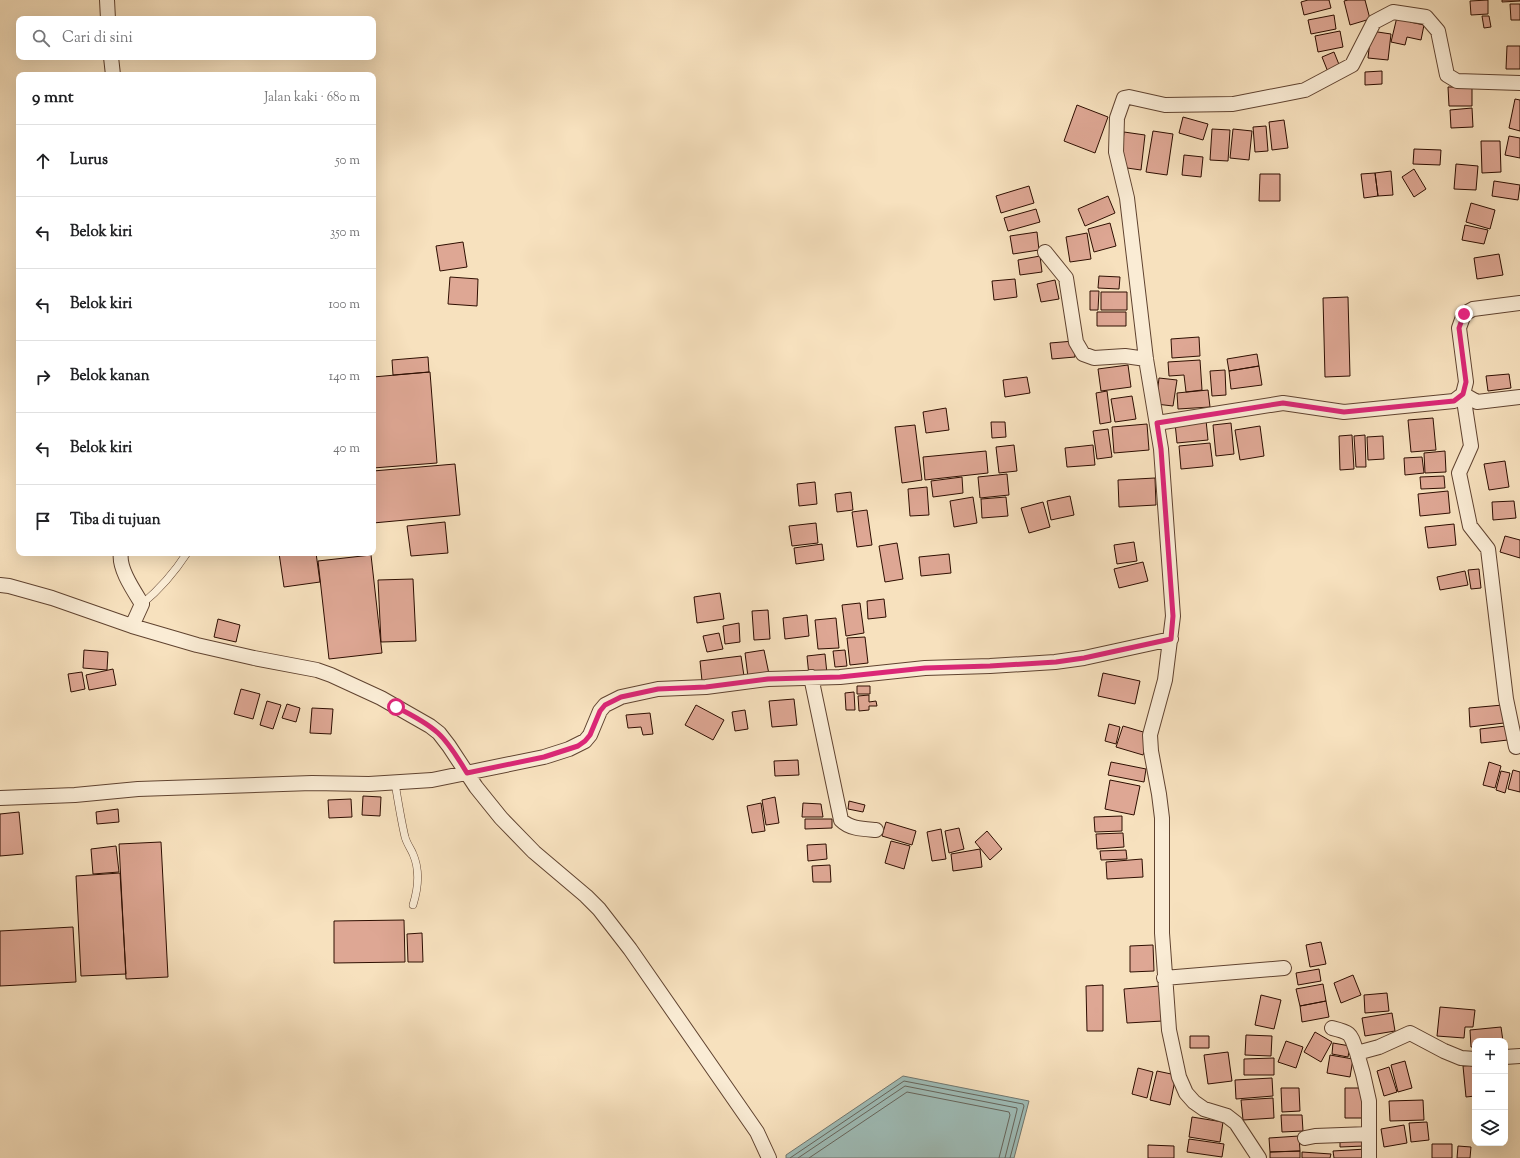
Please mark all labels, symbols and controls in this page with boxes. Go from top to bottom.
search box [16,16,376,60]
icon: search [30,27,52,49]
text: Cari di sini [62,28,133,49]
text: 9 mnt [32,86,74,110]
text: Jalan kaki · 680 m [264,89,360,107]
icon: ahead [32,150,54,172]
text: Lurus [70,150,108,171]
text: 50 m [335,152,360,170]
icon: left [32,222,54,244]
text: Belok kiri [70,222,132,243]
text: 350 m [330,224,360,242]
icon: left [32,294,54,316]
text: Belok kiri [70,294,132,315]
text: 100 m [328,296,360,314]
route end [1455,305,1473,323]
icon: right [32,366,54,388]
text: Belok kanan [70,366,150,387]
text: 140 m [329,368,360,386]
icon: left [32,438,54,460]
text: Belok kiri [70,438,132,459]
text: 40 m [333,440,360,458]
icon: arrive [32,510,54,532]
text: Tiba di tujuan [70,510,161,531]
route start [387,698,405,716]
map controls [1472,1038,1508,1146]
button: + [1472,1038,1508,1074]
button: − [1472,1074,1508,1110]
button: layers [1472,1110,1508,1146]

